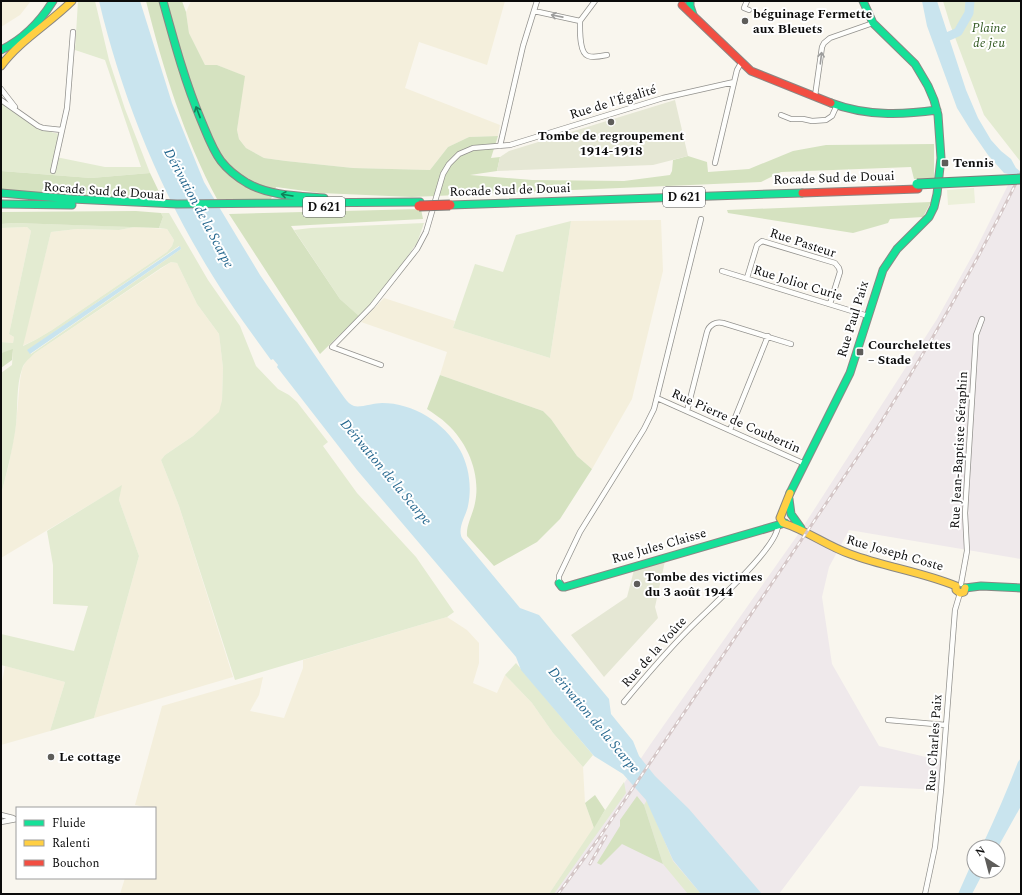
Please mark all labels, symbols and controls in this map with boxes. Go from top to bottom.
place label: béguinage Fermette aux Bleuets [753,4,872,39]
one-way arrow [551,12,564,20]
marker: béguinage Fermette aux Bleuets [740,16,750,26]
park label: Plaine de jeu [972,18,1006,53]
one-way arrow [817,52,824,65]
street label: Rue de l'Égalité [567,79,659,125]
one-way arrow [193,107,201,119]
marker: Tombe de regroupement 1914-1918 [606,117,616,127]
place label: Tombe de regroupement 1914-1918 [538,126,684,161]
water label: Dérivation de la Scarpe [158,144,240,272]
place label: Tennis [953,153,994,173]
marker: Tennis [940,158,950,168]
street label: Rocade Sud de Douai [773,166,895,190]
street label: Rocade Sud de Douai [43,177,165,205]
street label: Rocade Sud de Douai [449,178,571,202]
road number: D 621 [663,187,705,207]
one-way arrow [281,191,294,199]
road number: D 621 [303,197,345,217]
street label: Rue Pasteur [767,223,839,263]
street label: Rue Joliot Curie [751,260,845,306]
street label: Rue Paul Paix [832,278,874,360]
place label: Courchelettes – Stade [868,335,951,370]
marker: Courchelettes – Stade [855,347,865,357]
street label: Rue Jean-Baptiste Séraphin [945,370,973,529]
street label: Rue Pierre de Coubertin [668,383,804,459]
water label: Dérivation de la Scarpe [335,414,437,530]
street label: Rue Jules Claisse [609,523,709,569]
street label: Rue Joseph Coste [844,530,946,576]
place label: Tombe des victimes du 3 août 1944 [645,567,763,602]
marker: Tombe des victimes du 3 août 1944 [632,579,642,589]
street label: Rue de la Voûte [617,612,691,692]
water label: Dérivation de la Scarpe [543,662,645,778]
street label: Rue Charles Paix [921,693,947,792]
place label: Le cottage [59,747,121,767]
marker: Le cottage [46,752,56,762]
legend [16,807,156,879]
text: Fluide [52,814,86,833]
text: Ralenti [52,834,90,853]
north arrow [966,839,1006,879]
text: N [972,842,989,861]
text: Bouchon [52,854,99,873]

